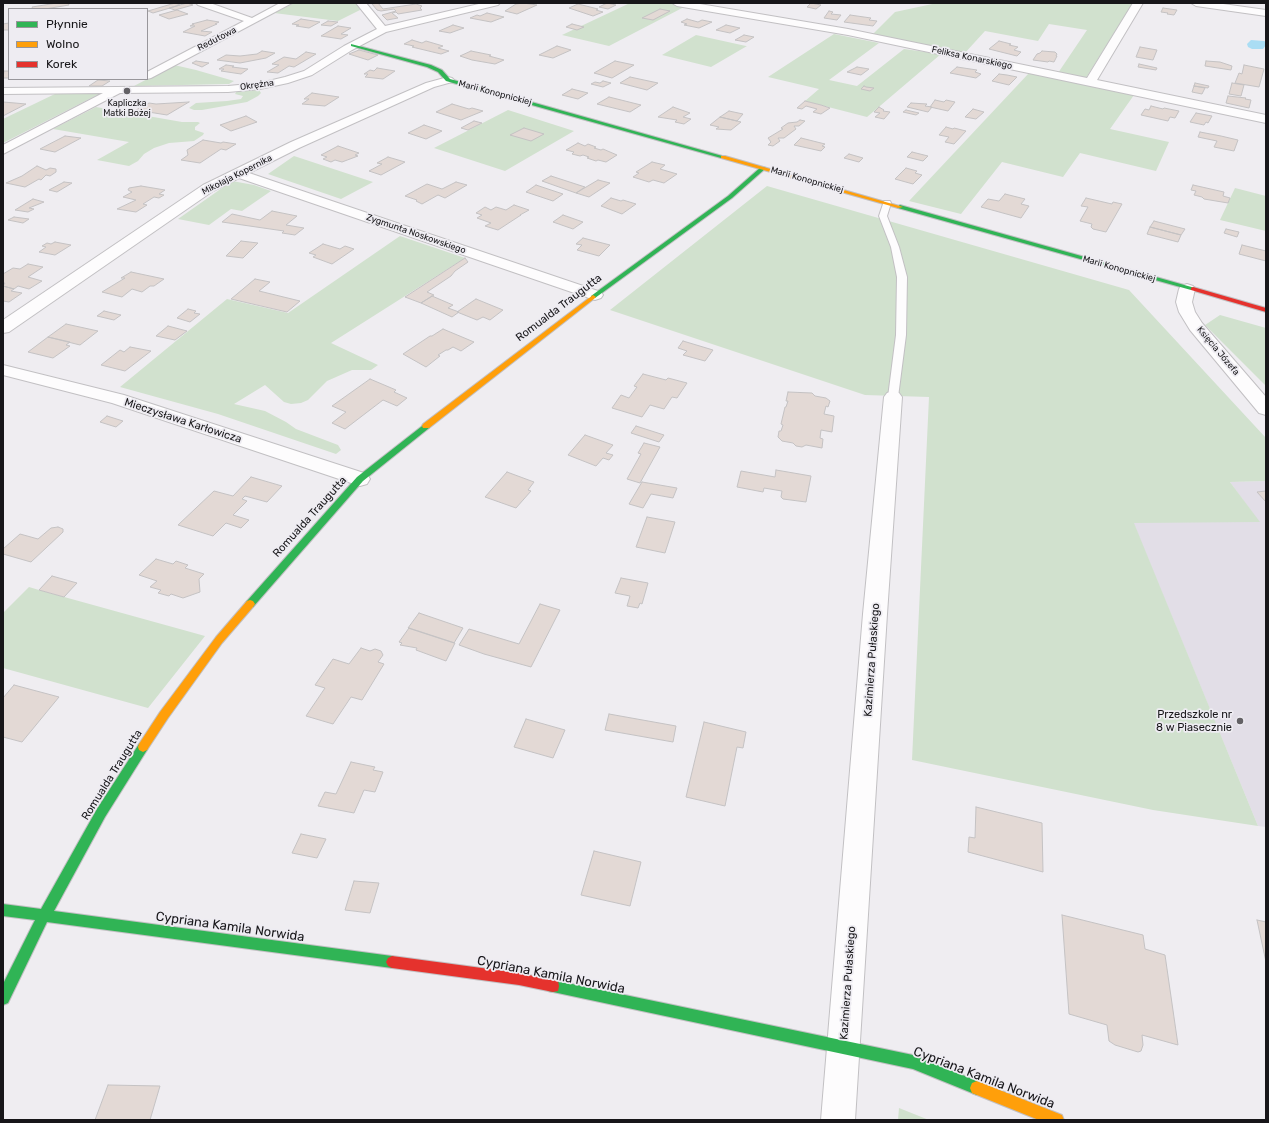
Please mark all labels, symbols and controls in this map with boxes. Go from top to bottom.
legend [8,8,148,80]
text: Płynnie [46,17,88,31]
street label: Redutowa [196,25,238,53]
text: Wolno [46,37,79,51]
street label: Feliksa Konarskiego [931,44,1013,72]
text: Korek [46,57,77,71]
street label: Okrężna [239,77,275,93]
street label: Marii Konopnickiej [457,78,533,108]
marker: Kapliczka Matki Bożej [122,86,132,96]
place label: Kapliczka Matki Bożej [103,98,151,119]
street label: Mikołaja Kopernika [200,153,274,197]
street label: Marii Konopnickiej [769,164,845,196]
street label: Zygmunta Noskowskiego [365,212,467,256]
street label: Marii Konopnickiej [1081,253,1157,285]
street label: Romualda Traugutta [513,271,605,345]
street label: Księcia Józefa [1195,324,1241,378]
street label: Mieczysława Karłowicza [123,396,243,446]
street label: Romualda Traugutta [270,474,350,560]
street label: Kazimierza Pułaskiego [861,603,883,717]
place label: Przedszkole nr 8 w Piasecznie [1156,708,1232,734]
marker: Przedszkole nr 8 w Piasecznie [1235,716,1245,726]
street label: Romualda Traugutta [79,727,145,823]
street label: Cypriana Kamila Norwida [155,909,305,945]
street label: Kazimierza Pułaskiego [837,926,859,1040]
street label: Cypriana Kamila Norwida [476,953,626,997]
street label: Cypriana Kamila Norwida [911,1044,1057,1112]

